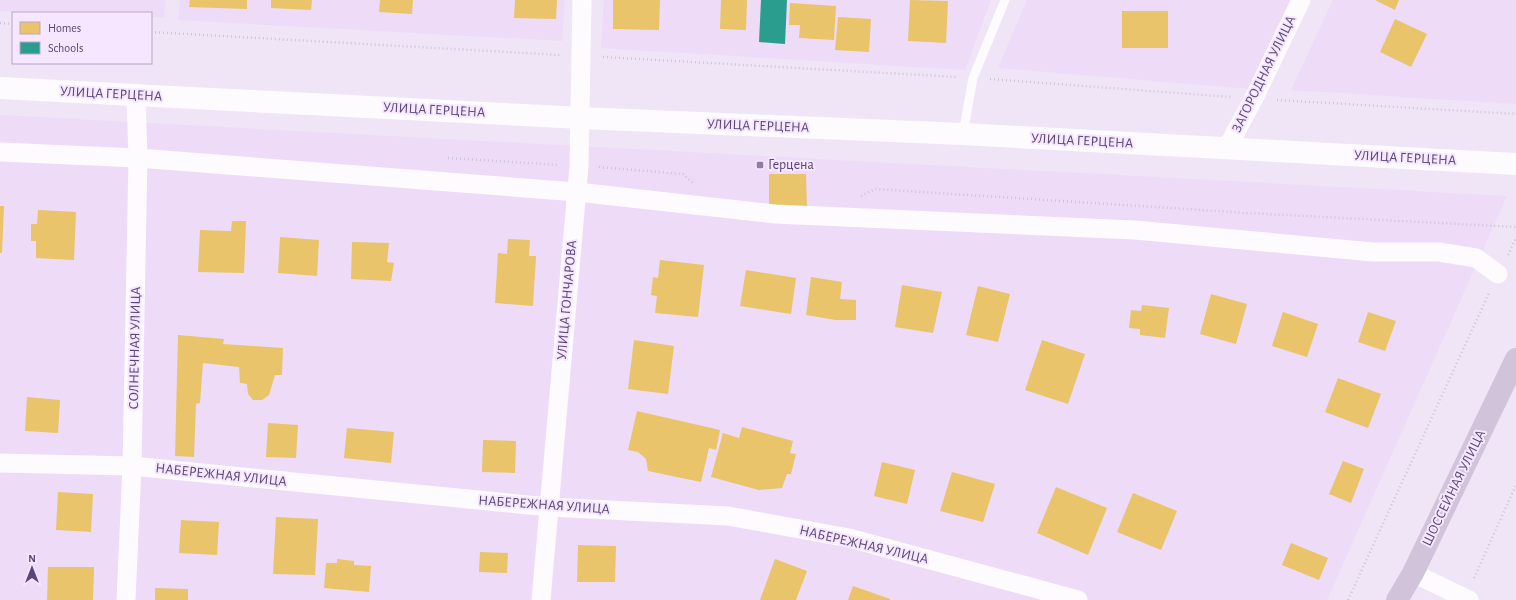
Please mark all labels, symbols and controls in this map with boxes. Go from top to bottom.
legend [12,12,152,64]
street label: ЗАГОРОДНАЯ УЛИЦА [1230,13,1298,135]
text: Homes [48,22,81,34]
text: Schools [48,42,83,54]
street label: УЛИЦА ГЕРЦЕНА [60,84,162,104]
street label: УЛИЦА ГЕРЦЕНА [383,100,485,120]
street label: УЛИЦА ГЕРЦЕНА [707,117,809,135]
street label: УЛИЦА ГЕРЦЕНА [1031,131,1133,151]
street label: УЛИЦА ГЕРЦЕНА [1354,148,1456,168]
place label: Герцена [768,158,815,172]
marker: Герцена [755,160,765,170]
street label: УЛИЦА ГОНЧАРОВА [555,239,579,361]
street label: СОЛНЕЧНАЯ УЛИЦА [127,286,143,410]
street label: ШОССЕЙНАЯ УЛИЦА [1419,427,1488,548]
street label: НАБЕРЕЖНАЯ УЛИЦА [155,461,287,489]
street label: НАБЕРЕЖНАЯ УЛИЦА [478,493,610,517]
street label: НАБЕРЕЖНАЯ УЛИЦА [798,523,930,567]
north arrow [12,548,52,588]
text: N [28,553,36,564]

